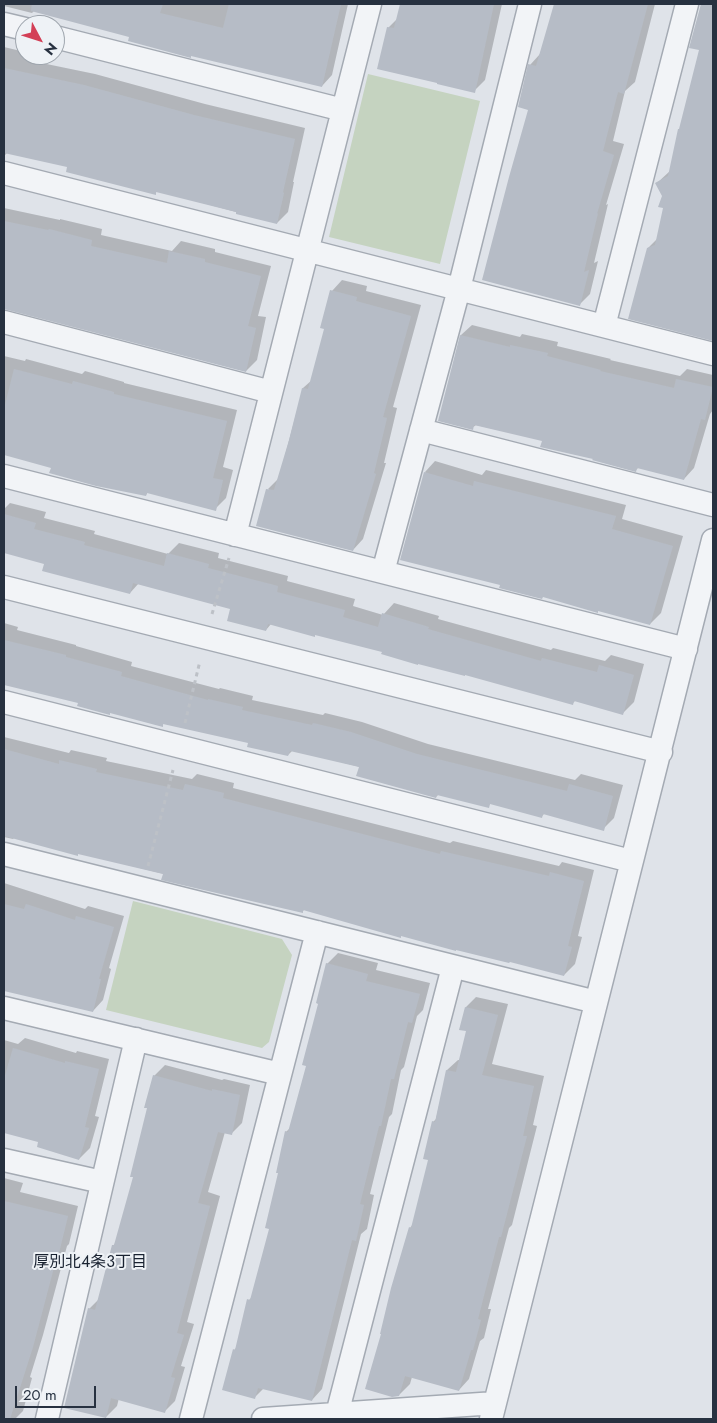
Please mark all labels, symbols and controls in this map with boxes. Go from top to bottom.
north arrow [15,15,65,65]
text: N [39,38,62,60]
district label: 厚別北4条3丁目 [33,1253,147,1273]
scale bar [18,1376,99,1408]
text: 20 m [23,1384,57,1406]

